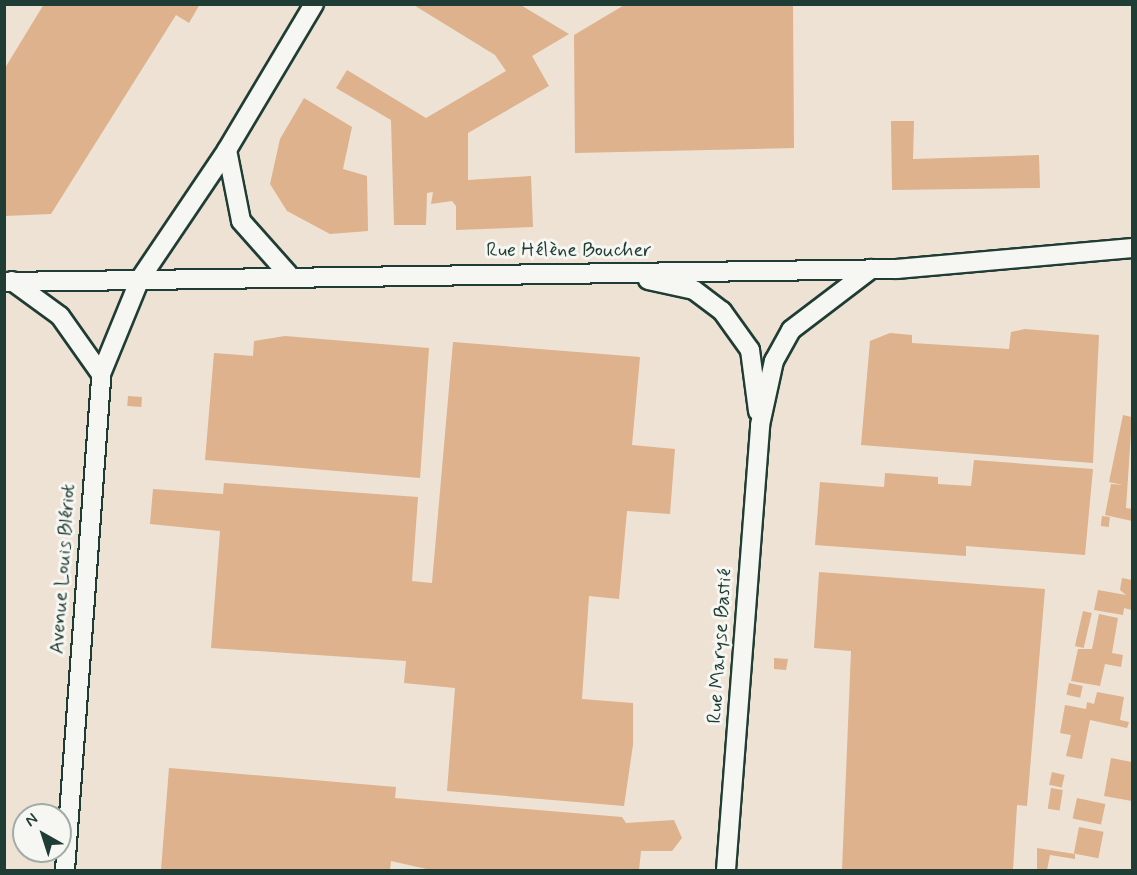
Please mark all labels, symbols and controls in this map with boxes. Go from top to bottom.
street label: Rue Hélène Boucher [488,238,650,262]
street label: Avenue Louis Blériot [45,484,81,654]
street label: Rue Maryse Bastié [703,568,737,724]
north arrow [12,803,72,863]
text: N [21,809,42,832]

